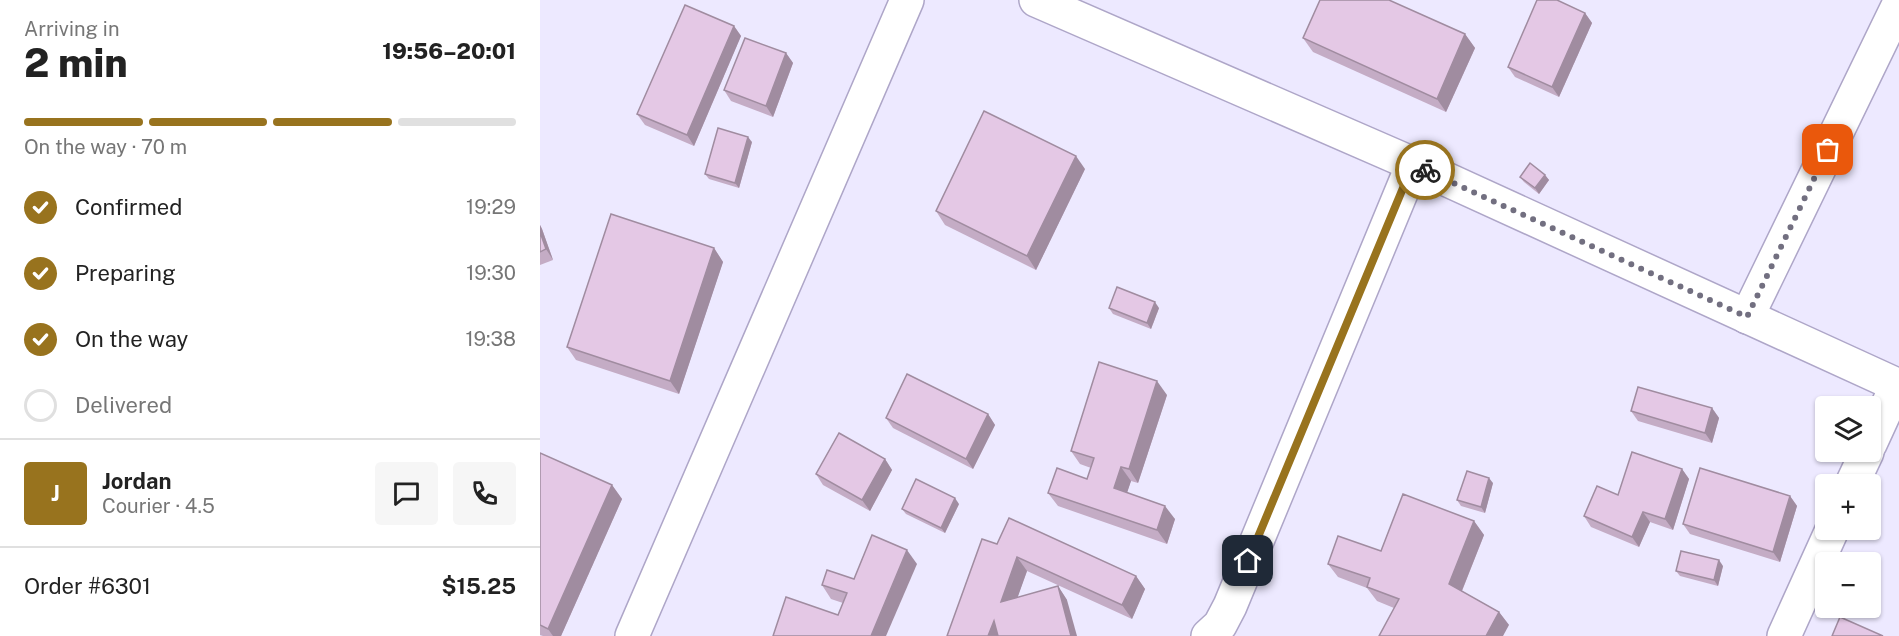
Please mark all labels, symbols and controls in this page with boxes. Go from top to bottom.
text: Arriving in [24,17,119,41]
text: 19:56–20:01 [382,38,516,64]
text: 2 min [24,40,128,86]
pin [1802,124,1853,175]
icon: bag [1811,133,1844,166]
text: On the way · 70 m [24,135,187,159]
courier [1395,140,1455,200]
icon: bike [1409,154,1442,187]
icon: check [24,191,57,224]
text: Confirmed [75,194,182,220]
text: 19:29 [466,195,516,219]
icon: check [24,257,57,290]
text: Preparing [75,260,176,286]
text: 19:30 [466,261,516,285]
icon: check [24,323,57,356]
text: On the way [75,326,188,352]
text: 19:38 [465,327,516,351]
text: Delivered [75,392,172,418]
map controls [1815,396,1881,618]
button: layers [1815,396,1881,462]
button: chat [375,462,438,525]
button: phone [453,462,516,525]
text: Jordan [102,468,171,494]
button: + [1815,474,1881,540]
text: J [51,480,60,506]
text: Courier · 4.5 [102,494,215,518]
pin [1222,535,1273,586]
icon: home [1231,544,1264,577]
button: − [1815,552,1881,618]
text: Order #6301 [24,573,151,599]
text: $15.25 [442,573,516,599]

